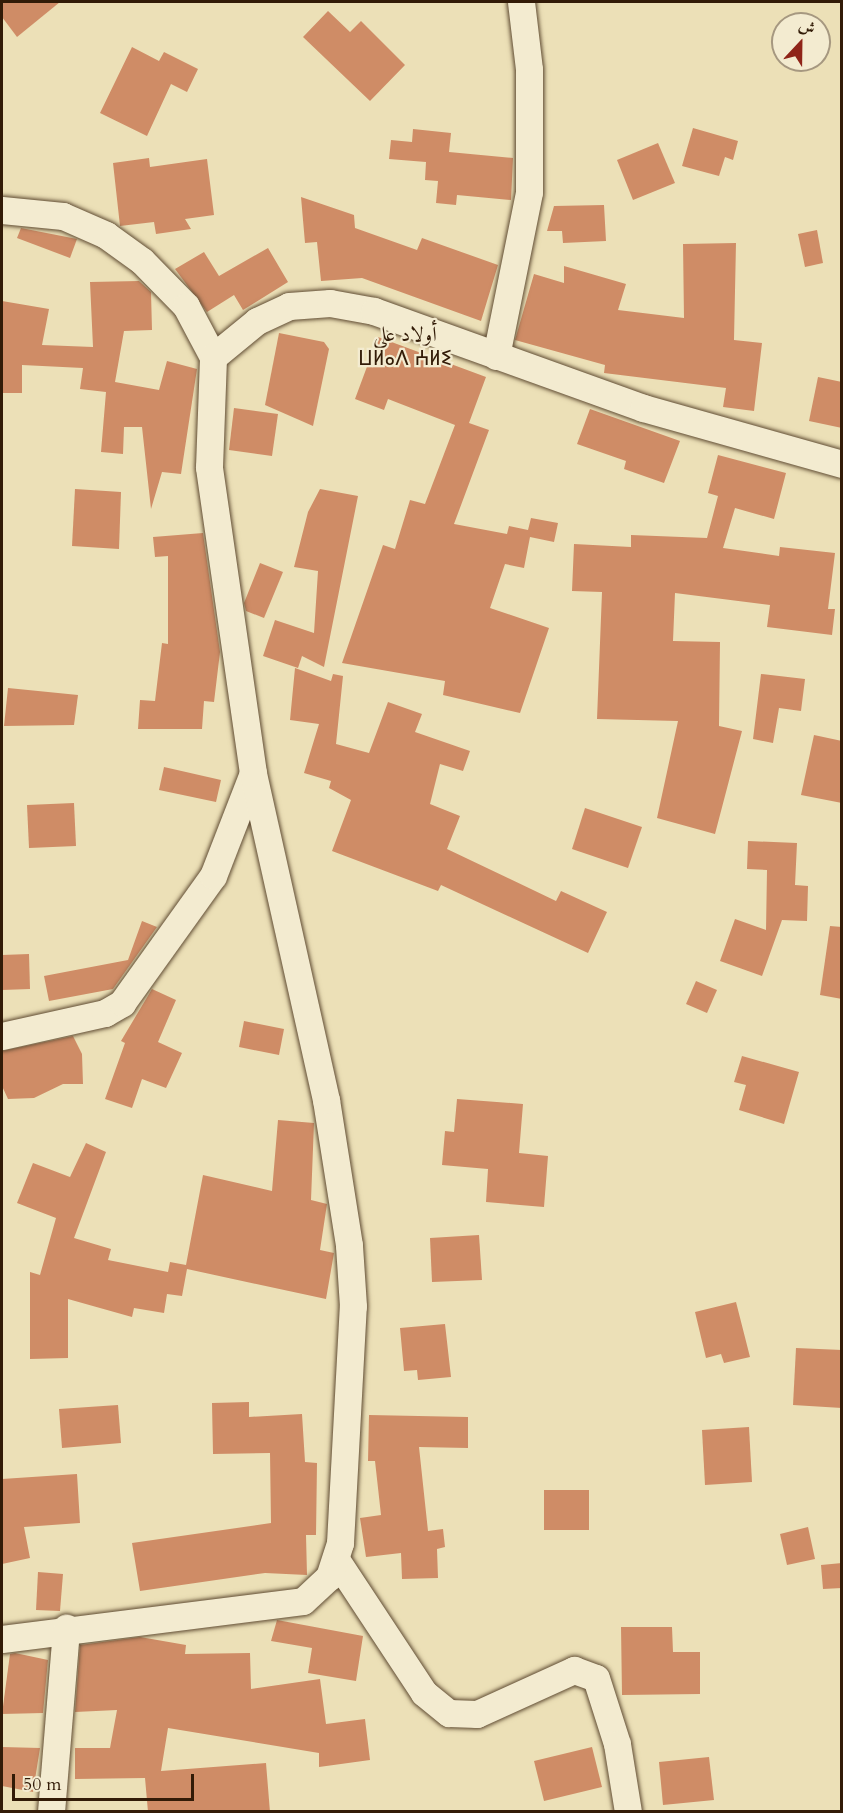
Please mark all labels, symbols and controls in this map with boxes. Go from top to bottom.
north arrow [771,12,831,72]
text: ش [796,14,818,40]
district label: أولاد علي ⵡⵍⴰⴷ ⵄⵍⵉ [358,322,452,372]
scale bar [15,1762,196,1800]
text: 50 m [23,1772,62,1797]

